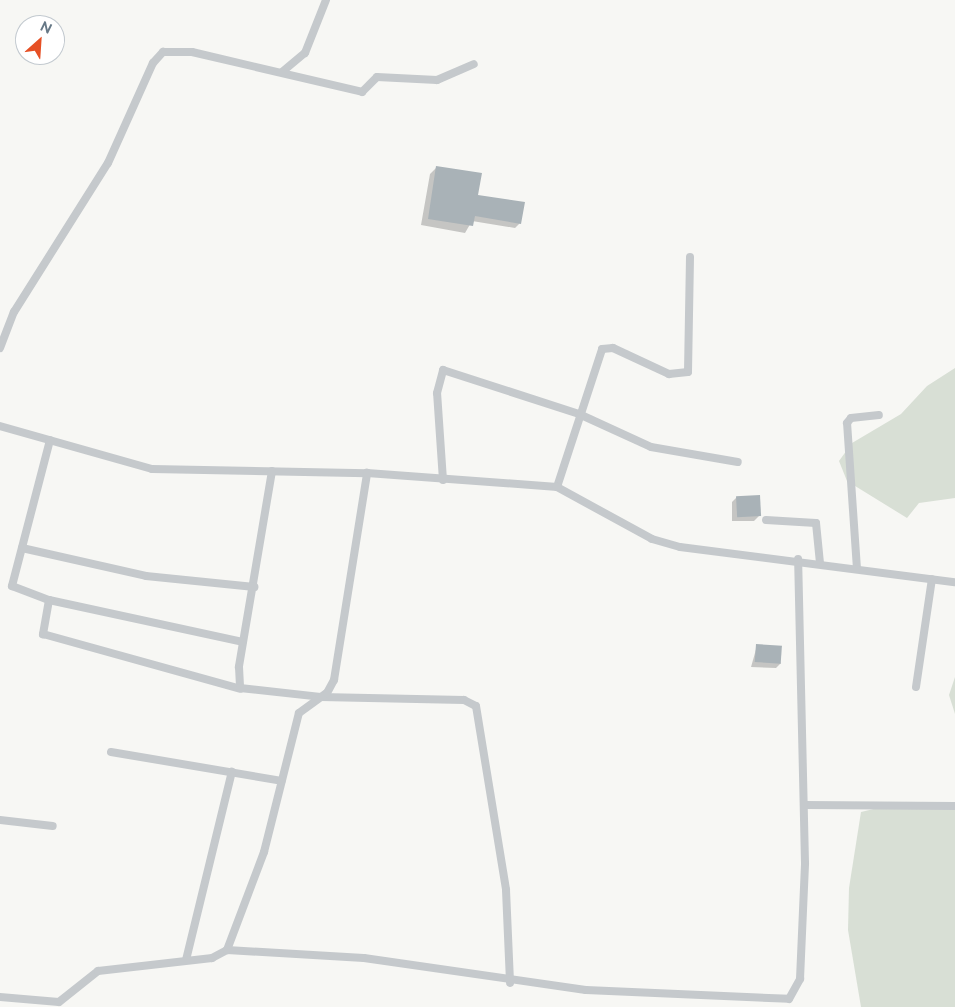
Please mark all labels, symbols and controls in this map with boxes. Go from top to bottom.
north arrow [15,15,65,65]
text: N [38,18,54,37]

